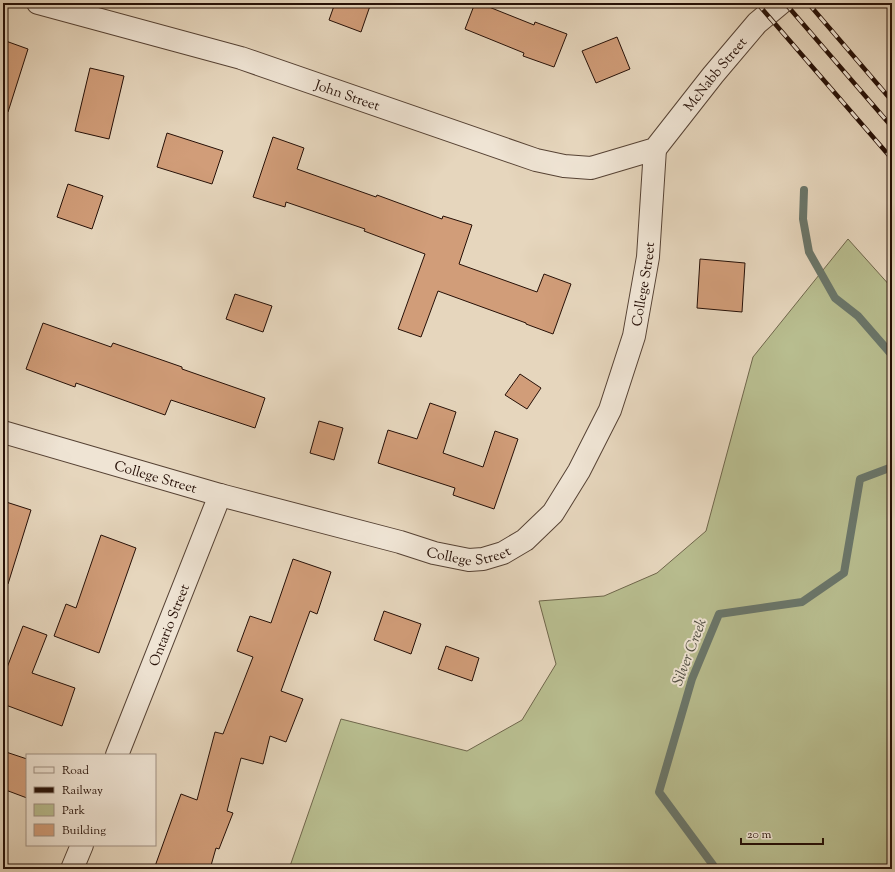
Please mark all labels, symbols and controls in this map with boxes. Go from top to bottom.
street label: McNabb Street [680,34,753,116]
street label: John Street [311,76,382,117]
street label: College Street [628,241,661,328]
street label: College Street [111,457,199,500]
street label: College Street [423,542,516,572]
street label: Ontario Street [145,581,196,670]
water label: Silver Creek [668,616,713,689]
legend [26,754,156,846]
text: Road [62,762,89,780]
text: Railway [62,782,103,800]
text: Park [62,802,85,820]
scale bar [741,820,823,846]
text: Building [62,822,106,840]
text: 20 m [747,826,772,844]

